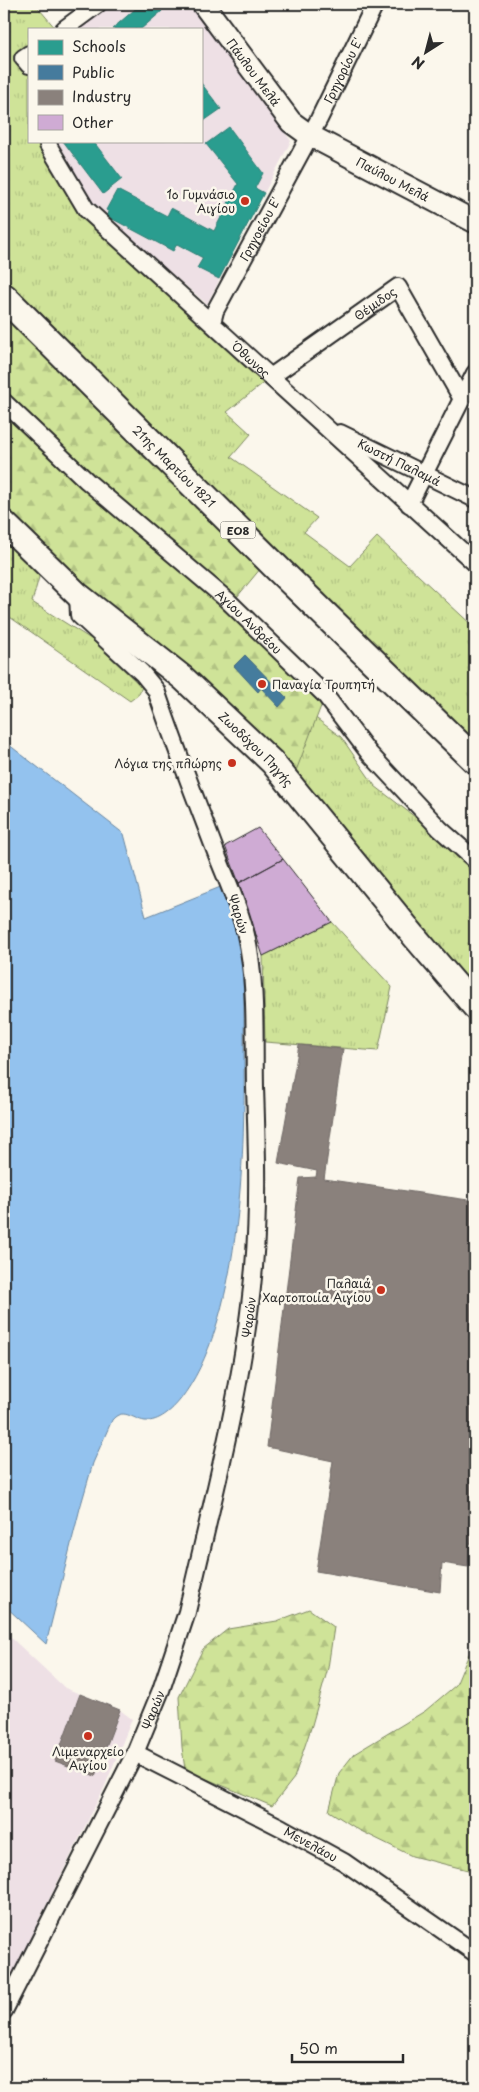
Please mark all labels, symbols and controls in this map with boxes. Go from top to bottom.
legend [28,28,202,142]
north arrow [402,28,452,78]
text: Schools [72,34,126,57]
street label: Γρηγορίου Ε' [319,34,367,106]
street label: Πάυλου Μελά [223,35,285,110]
text: N [407,51,429,75]
text: Public [72,60,115,83]
text: Industry [72,84,131,107]
text: Other [72,110,113,133]
street label: Παύλου Μελά [353,152,433,206]
place label: 1ο Γυμνάσιο Αιγίου [166,185,235,217]
street label: Γρηγοείου Ε' [235,193,284,264]
marker: 1ο Γυμνάσιο Αιγίου [239,195,251,207]
street label: Θέμιδος [350,282,400,324]
street label: Όθωνος [227,337,274,382]
street label: 21ης Μαρτίου 1821 [129,421,220,511]
street label: Κωστή Παλαμά [355,434,444,490]
road number: ΕΟ8 [220,522,256,538]
street label: Αγίου Ανδρέου [212,585,286,658]
place label: Παναγία Τρυπητή [272,675,375,693]
marker: Παναγία Τρυπητή [256,678,268,690]
street label: Ζωοδόχου Πηγής [215,707,298,790]
place label: Λόγια της πλώρης [114,754,222,772]
marker: Λόγια της πλώρης [226,757,238,769]
street label: Ψαρών [224,892,254,936]
place label: Παλαιά Χαρτοποιία Αιγίου [262,1274,371,1306]
marker: Παλαιά Χαρτοποιία Αιγίου [375,1284,387,1296]
street label: Ψαρών [237,1296,260,1339]
street label: Ψαρών [137,1687,169,1732]
marker: Λιμεναρχείο Αιγίου [82,1730,94,1742]
place label: Λιμεναρχείο Αιγίου [52,1742,124,1774]
street label: Μενελάου [281,1822,341,1866]
scale bar [292,2032,403,2064]
text: 50 m [299,2036,338,2059]

